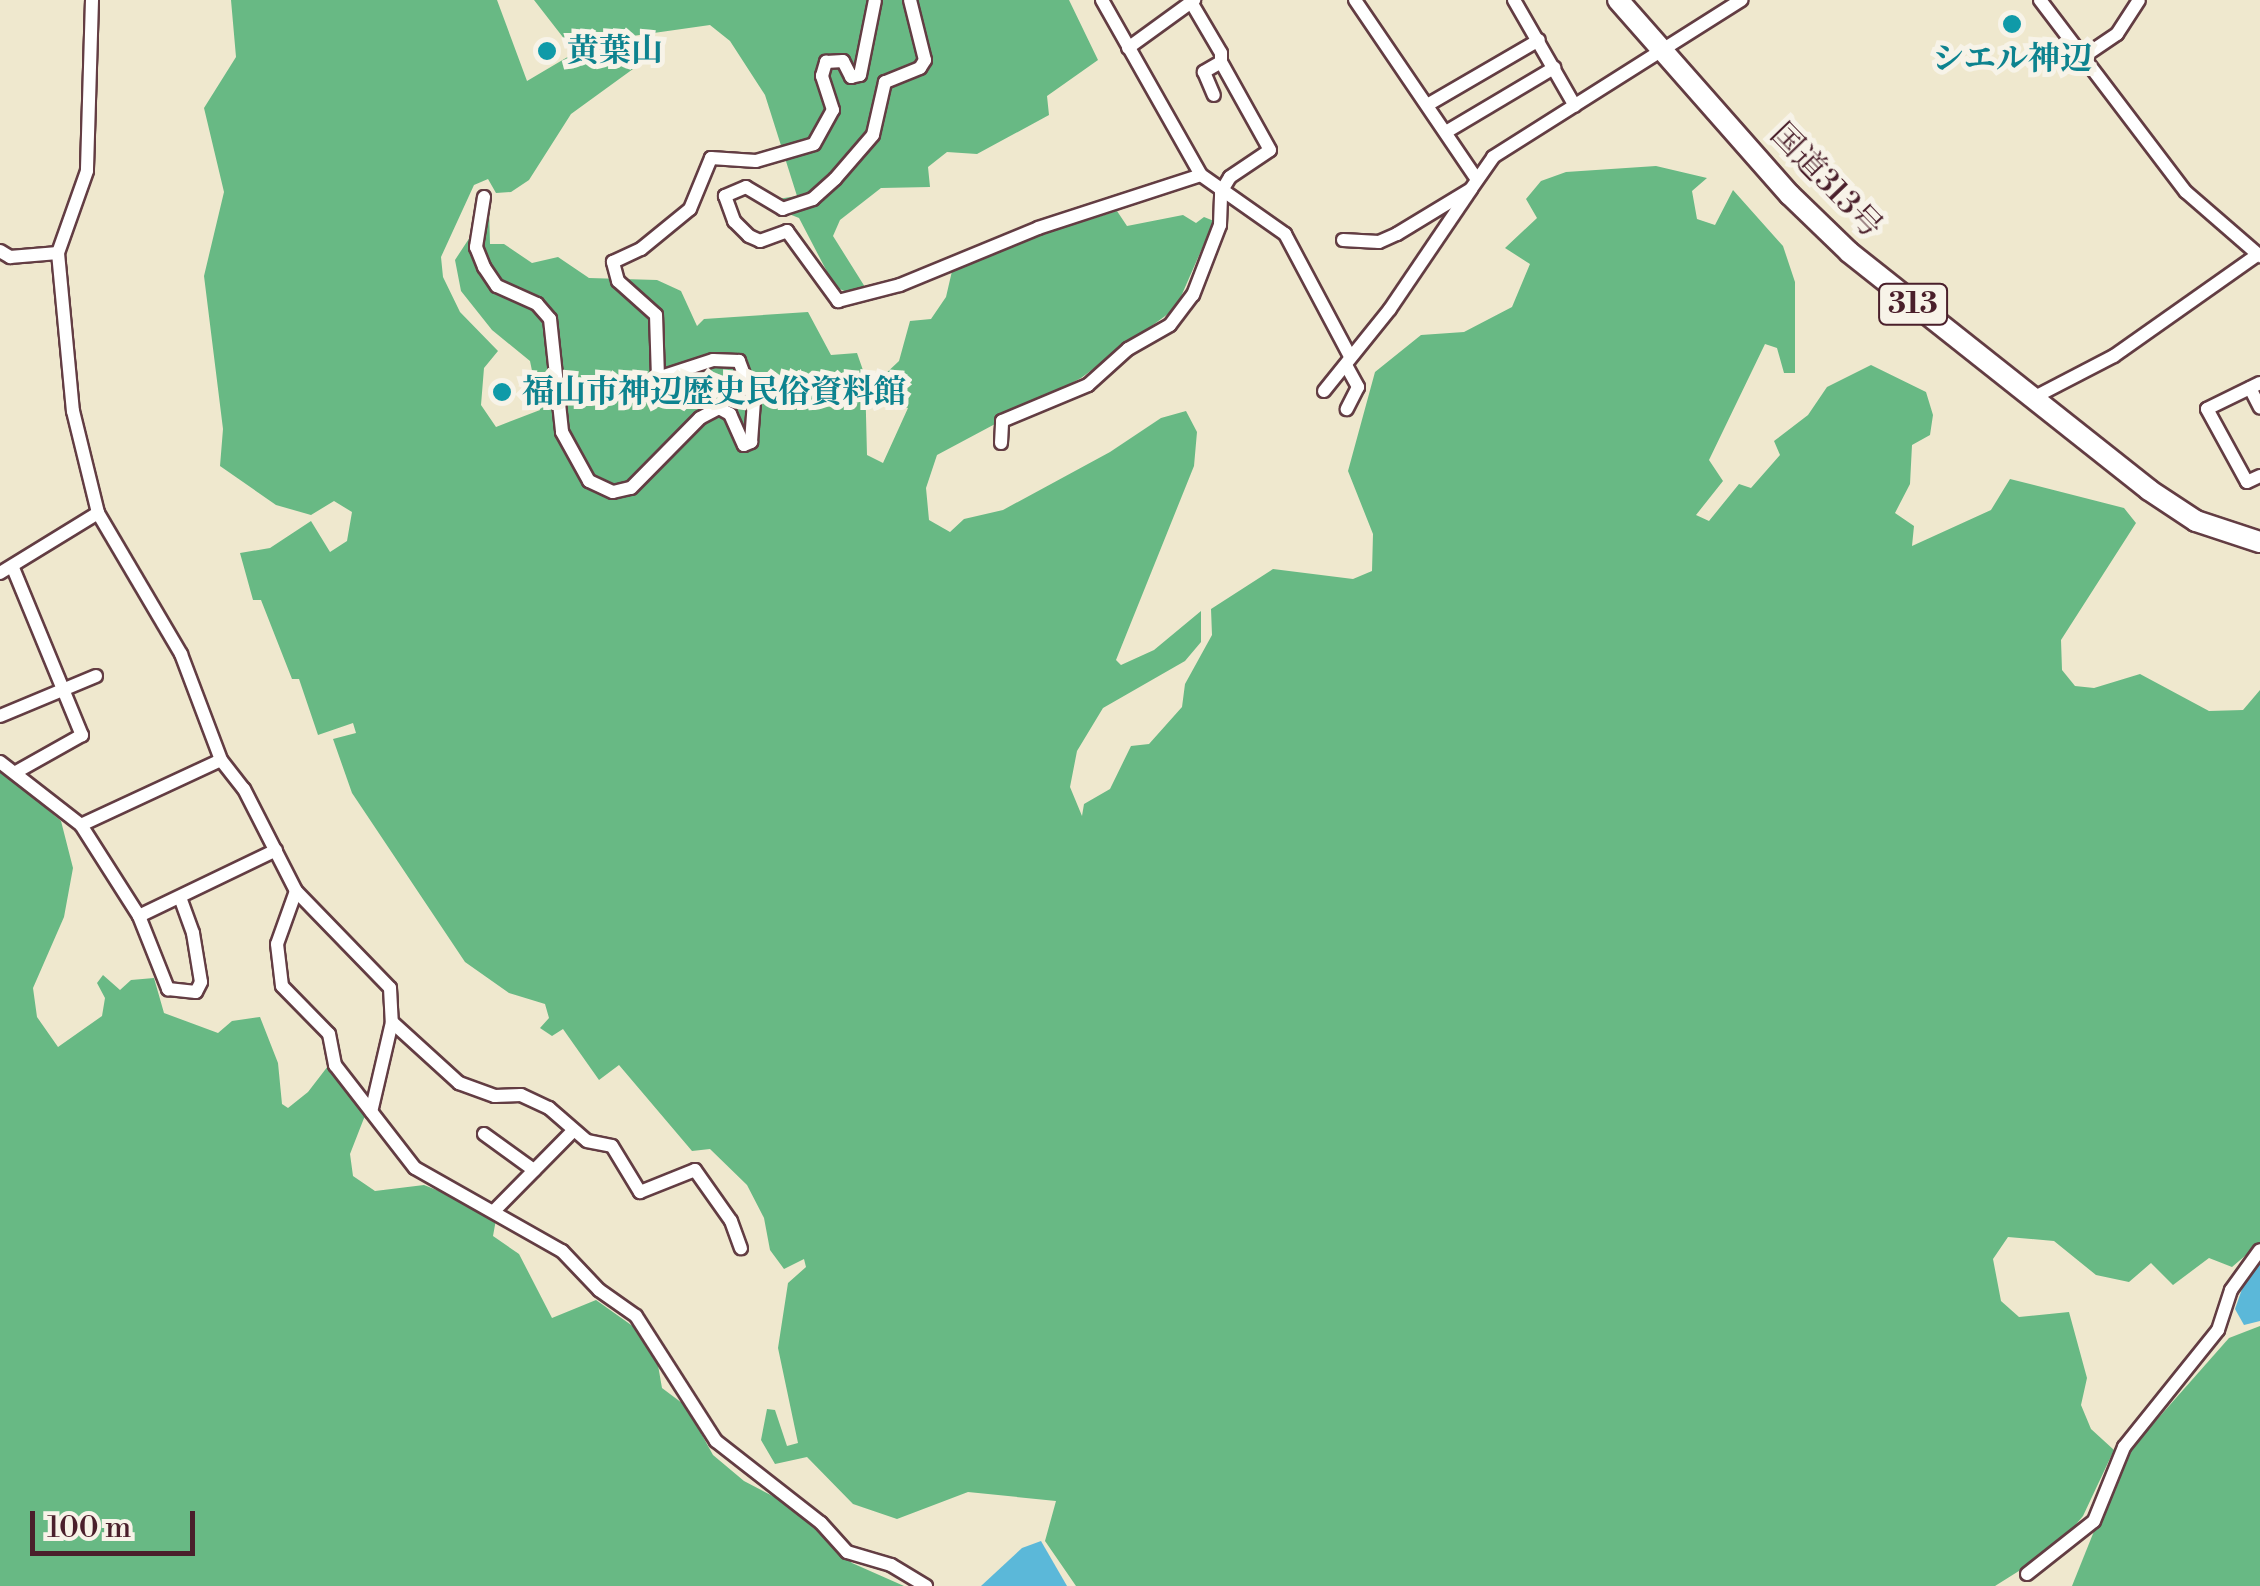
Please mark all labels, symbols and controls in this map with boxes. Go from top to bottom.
marker: シエル神辺 [2001,13,2023,35]
place label: 黄葉山 [567,32,663,70]
marker: 黄葉山 [536,40,558,62]
place label: シエル神辺 [1932,40,2092,78]
street label: 国道313号 [1762,116,1890,246]
road number: 313 [1878,279,1948,329]
place label: 福山市神辺歴史民俗資料館 [522,373,906,411]
marker: 福山市神辺歴史民俗資料館 [491,381,513,403]
scale bar [35,1491,200,1553]
text: 100 m [47,1509,131,1547]

